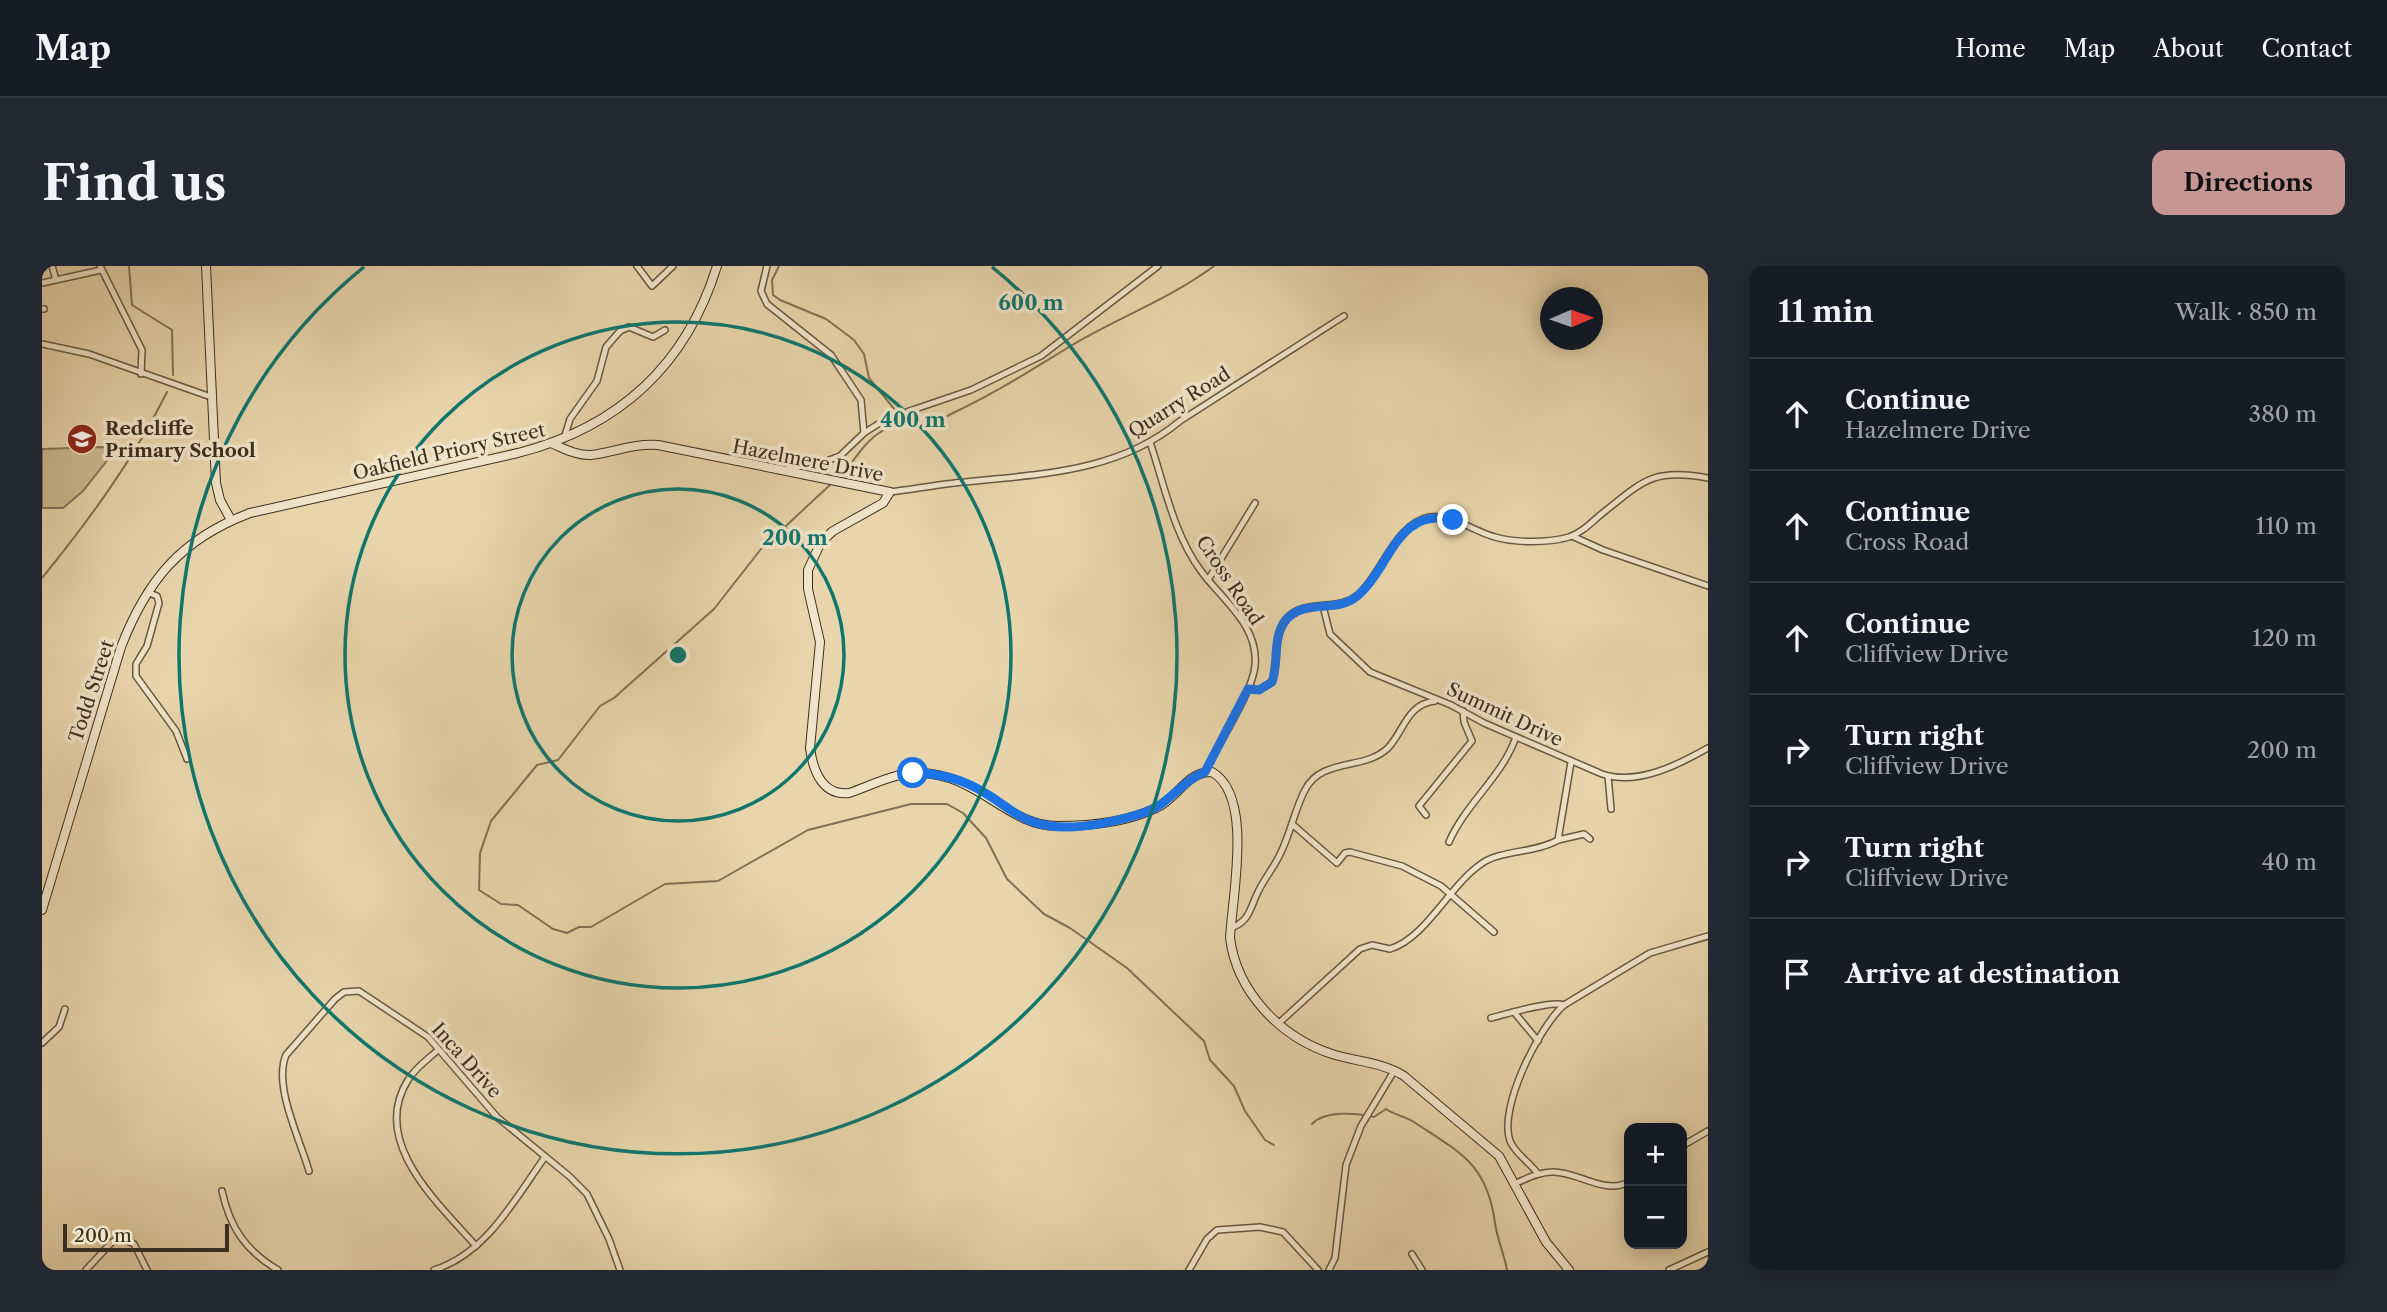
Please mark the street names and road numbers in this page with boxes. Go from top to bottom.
street label: Quarry Road [1124,362,1235,443]
street label: Oakfield Priory Street [351,418,548,485]
street label: Hazelmere Drive [730,435,885,486]
street label: Cross Road [1191,531,1268,630]
street label: Todd Street [64,637,119,745]
street label: Summit Drive [1443,678,1566,751]
street label: Inca Drive [427,1018,506,1103]

